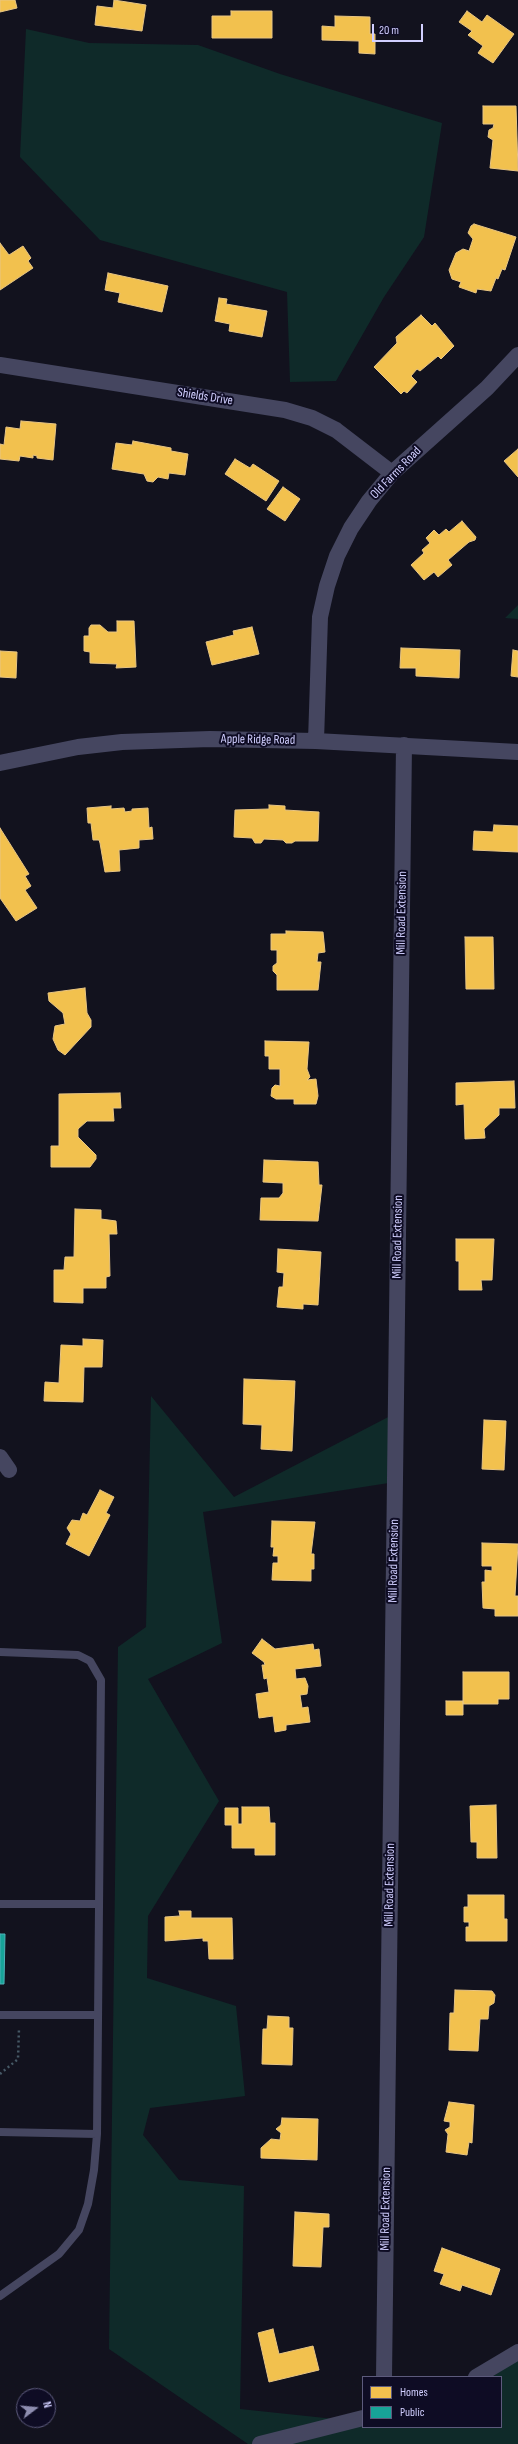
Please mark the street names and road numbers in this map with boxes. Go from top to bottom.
street label: Shields Drive [176,385,234,409]
street label: Old Farms Road [367,444,425,502]
street label: Apple Ridge Road [221,732,295,748]
street label: Mill Road Extension [393,871,411,955]
street label: Mill Road Extension [389,1195,407,1279]
street label: Mill Road Extension [385,1519,403,1603]
street label: Mill Road Extension [381,1843,399,1927]
street label: Mill Road Extension [377,2167,395,2251]

